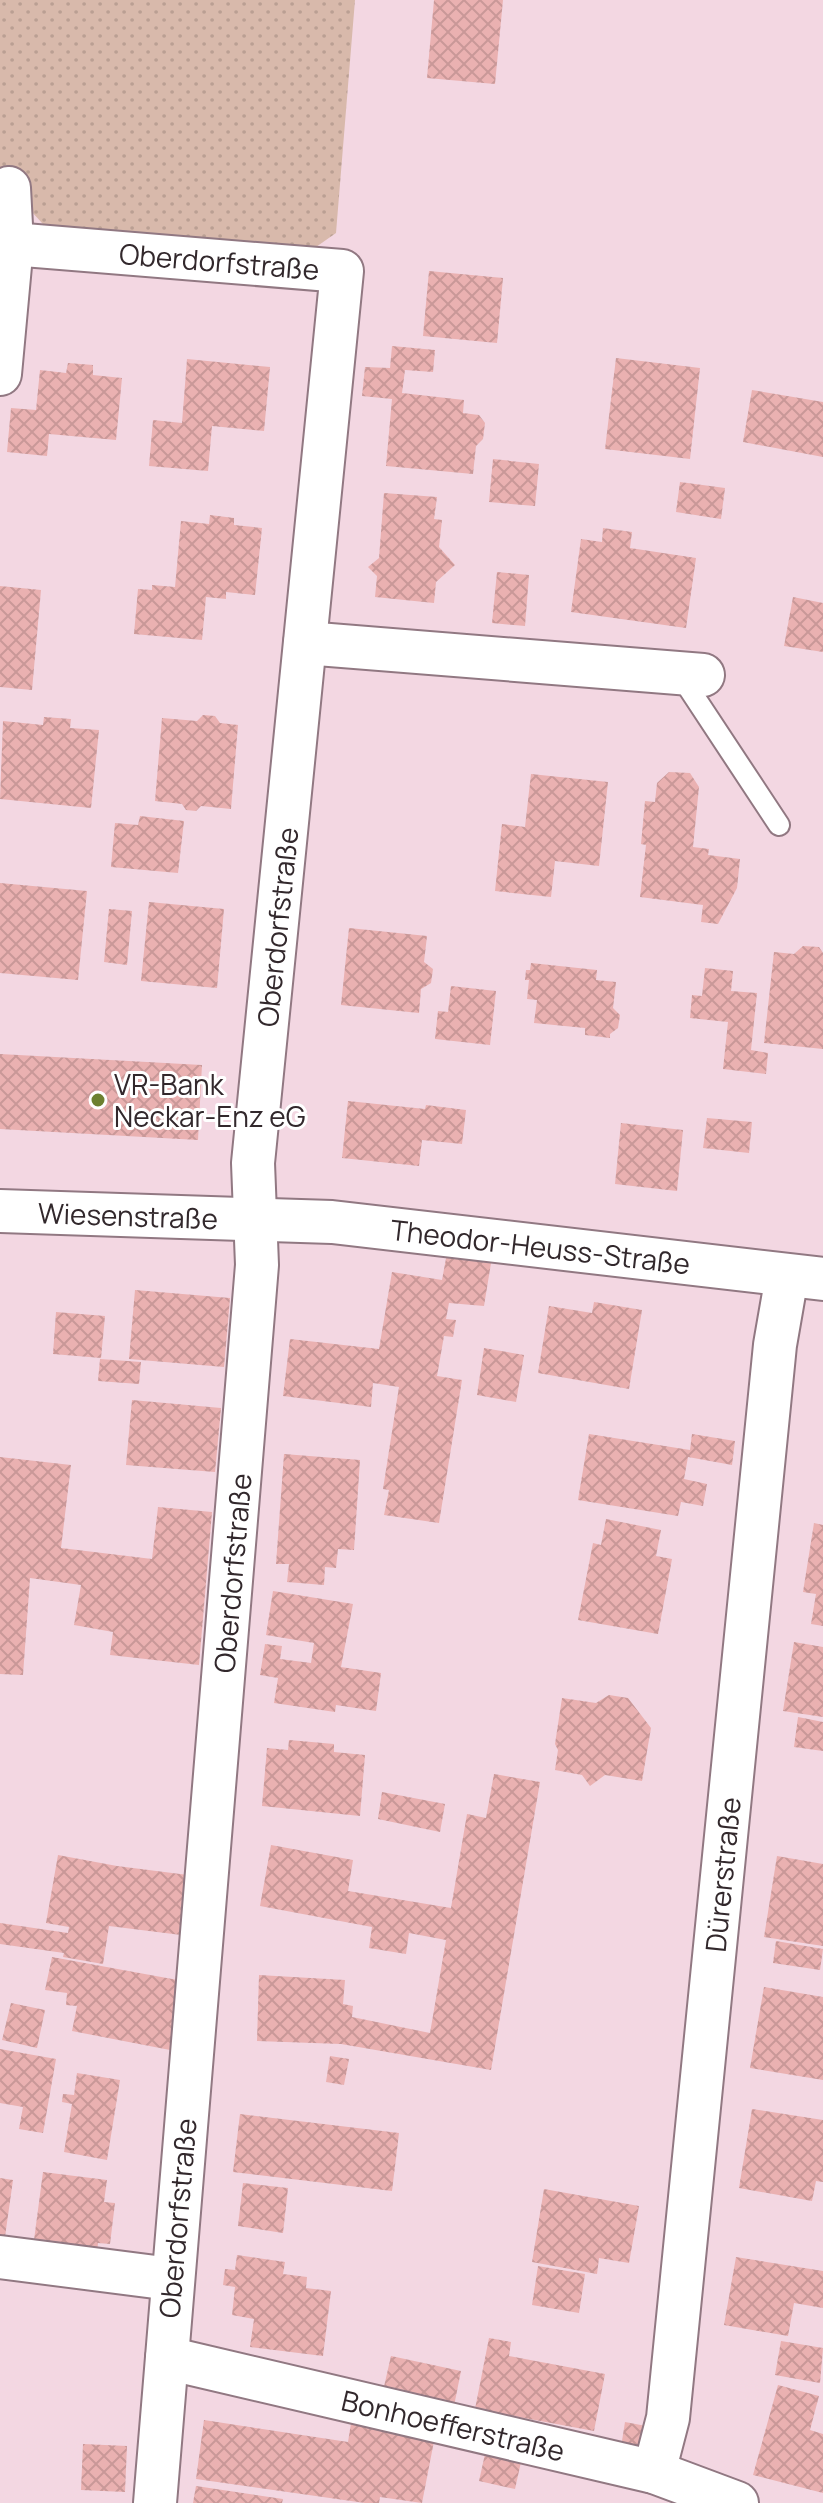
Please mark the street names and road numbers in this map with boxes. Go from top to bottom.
street label: Oberdorfstraße [118,234,321,288]
street label: Oberdorfstraße [248,825,306,1029]
street label: Wiesenstraße [37,1193,219,1237]
street label: Theodor-Heuss-Straße [389,1210,692,1282]
street label: Oberdorfstraße [204,1472,260,1674]
street label: Dürerstraße [696,1795,749,1954]
street label: Oberdorfstraße [149,2117,205,2319]
street label: Bonhoefferstraße [338,2381,569,2469]

